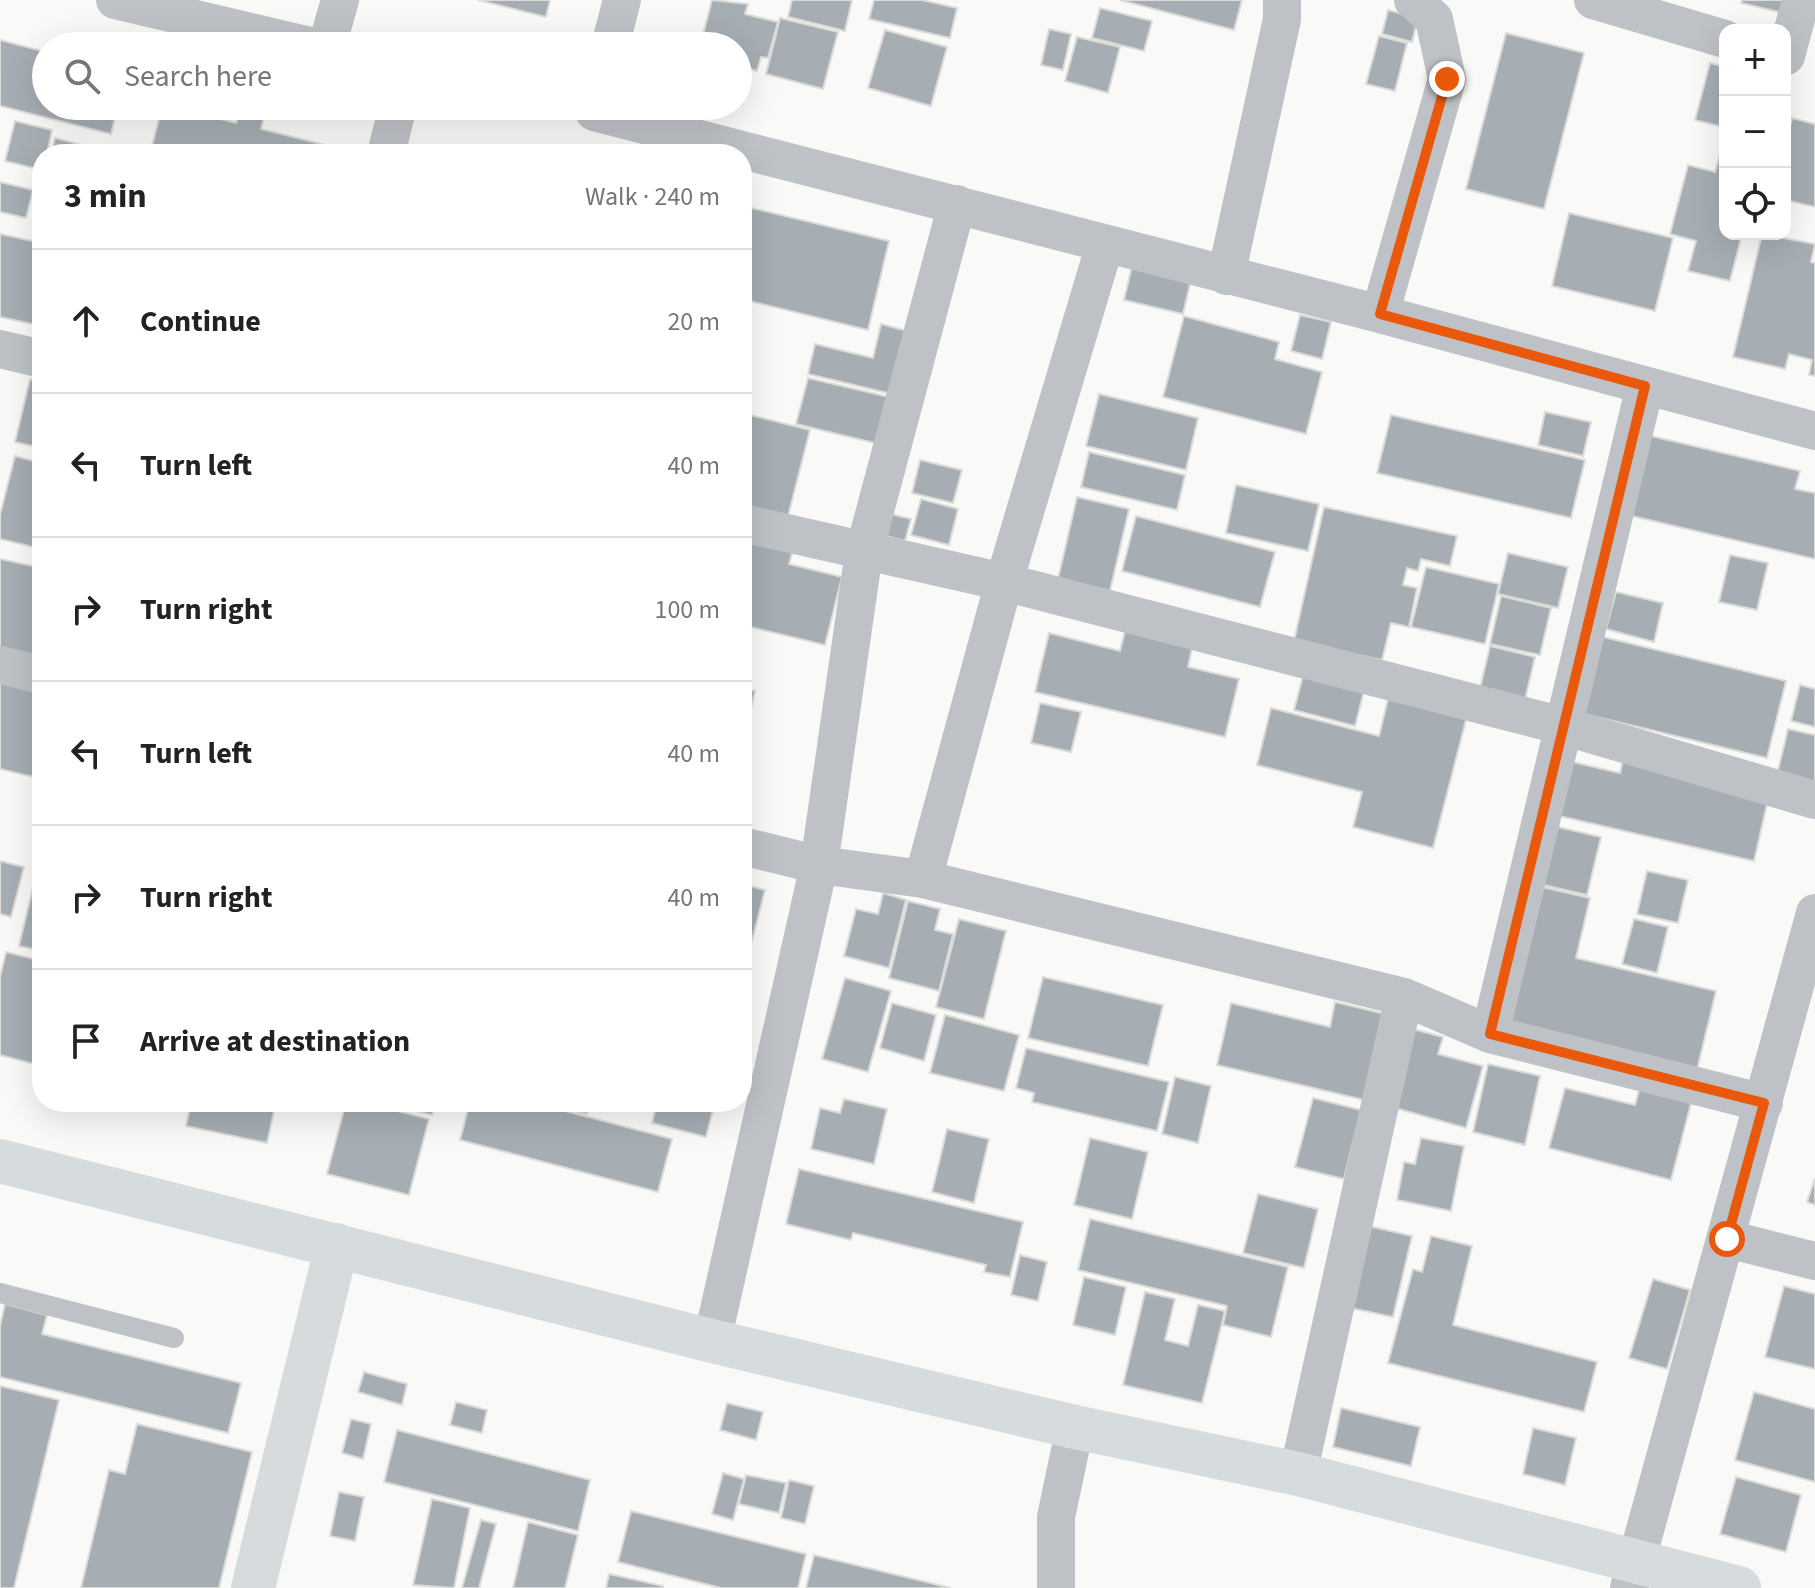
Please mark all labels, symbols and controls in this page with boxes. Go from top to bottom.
map controls [1719,24,1791,240]
button: + [1719,24,1791,96]
search box [32,32,752,120]
icon: search [60,54,104,98]
text: Search here [124,55,272,98]
route end [1429,61,1465,97]
button: − [1719,96,1791,168]
button: locate [1719,168,1791,240]
text: 3 min [64,172,147,221]
text: Walk · 240 m [585,178,720,215]
icon: ahead [64,299,108,343]
text: Continue [140,300,261,343]
text: 20 m [667,303,720,340]
icon: left [64,443,108,487]
text: Turn left [140,444,252,487]
text: 40 m [667,447,720,484]
icon: right [64,587,108,631]
text: Turn right [140,588,272,631]
text: 100 m [654,591,720,628]
icon: left [64,731,108,775]
text: Turn left [140,732,252,775]
text: 40 m [667,735,720,772]
icon: right [64,875,108,919]
text: Turn right [140,876,272,919]
text: 40 m [667,879,720,916]
icon: arrive [64,1019,108,1063]
text: Arrive at destination [140,1020,410,1063]
route start [1709,1221,1745,1257]

